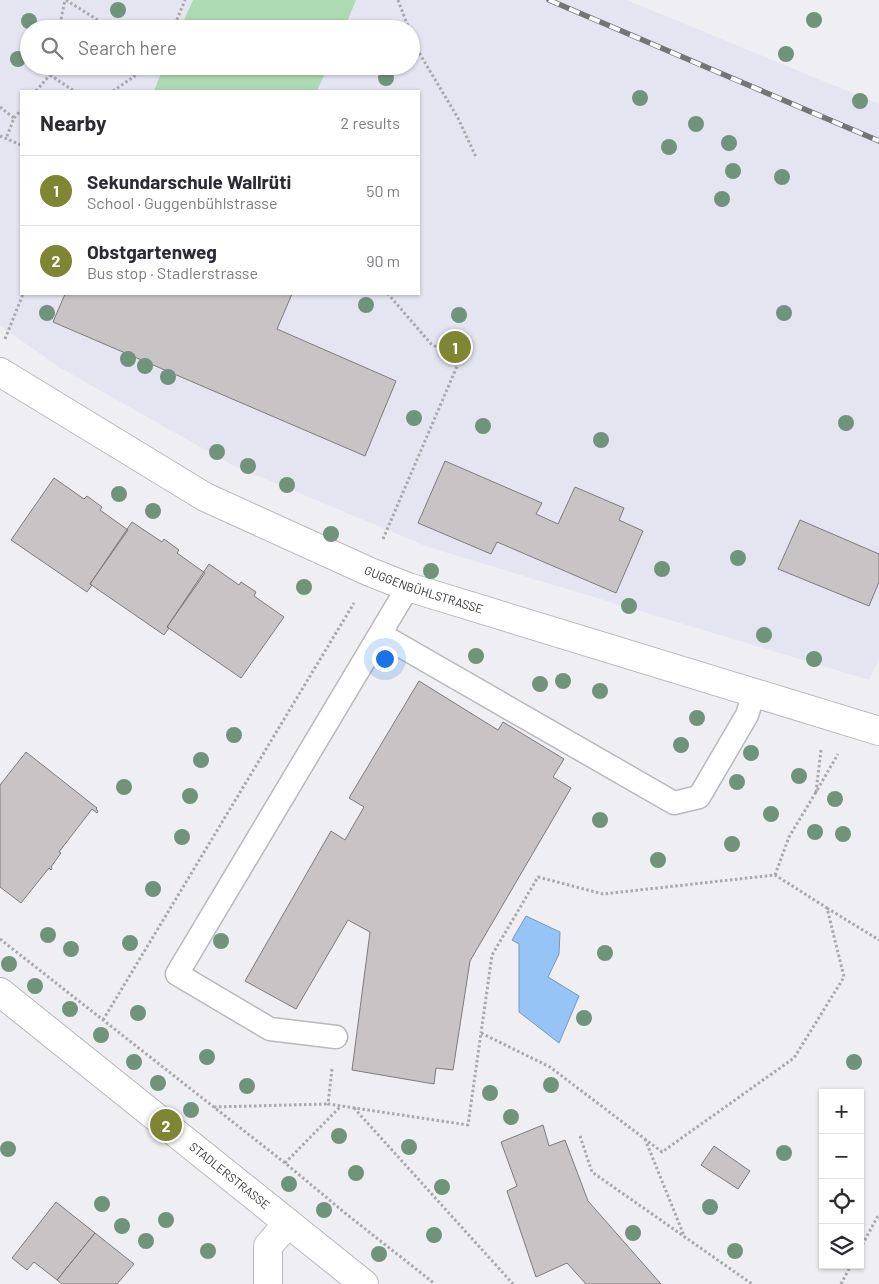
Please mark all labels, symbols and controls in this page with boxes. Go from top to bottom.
search box [20,20,420,75]
icon: search [38,34,66,62]
text: Search here [78,36,177,59]
text: Nearby [40,110,106,135]
text: 2 results [341,113,400,132]
text: Sekundarschule Wallrüti [87,170,291,193]
text: 1 [53,181,59,200]
text: 50 m [366,181,400,200]
text: School · Guggenbühlstrasse [87,193,278,212]
text: Obstgartenweg [87,240,217,263]
text: 2 [52,251,60,270]
text: 90 m [366,251,400,270]
text: Bus stop · Stadlerstrasse [87,263,258,282]
pin: 1 [439,328,471,366]
street label: GUGGENBÜHLSTRASSE [362,562,485,616]
your location [372,646,398,672]
map controls [819,1089,864,1269]
button: + [819,1089,864,1134]
pin: 2 [150,1106,182,1144]
button: − [819,1134,864,1179]
street label: STADLERSTRASSE [187,1139,273,1212]
button: locate [819,1179,864,1224]
button: layers [819,1224,864,1269]

